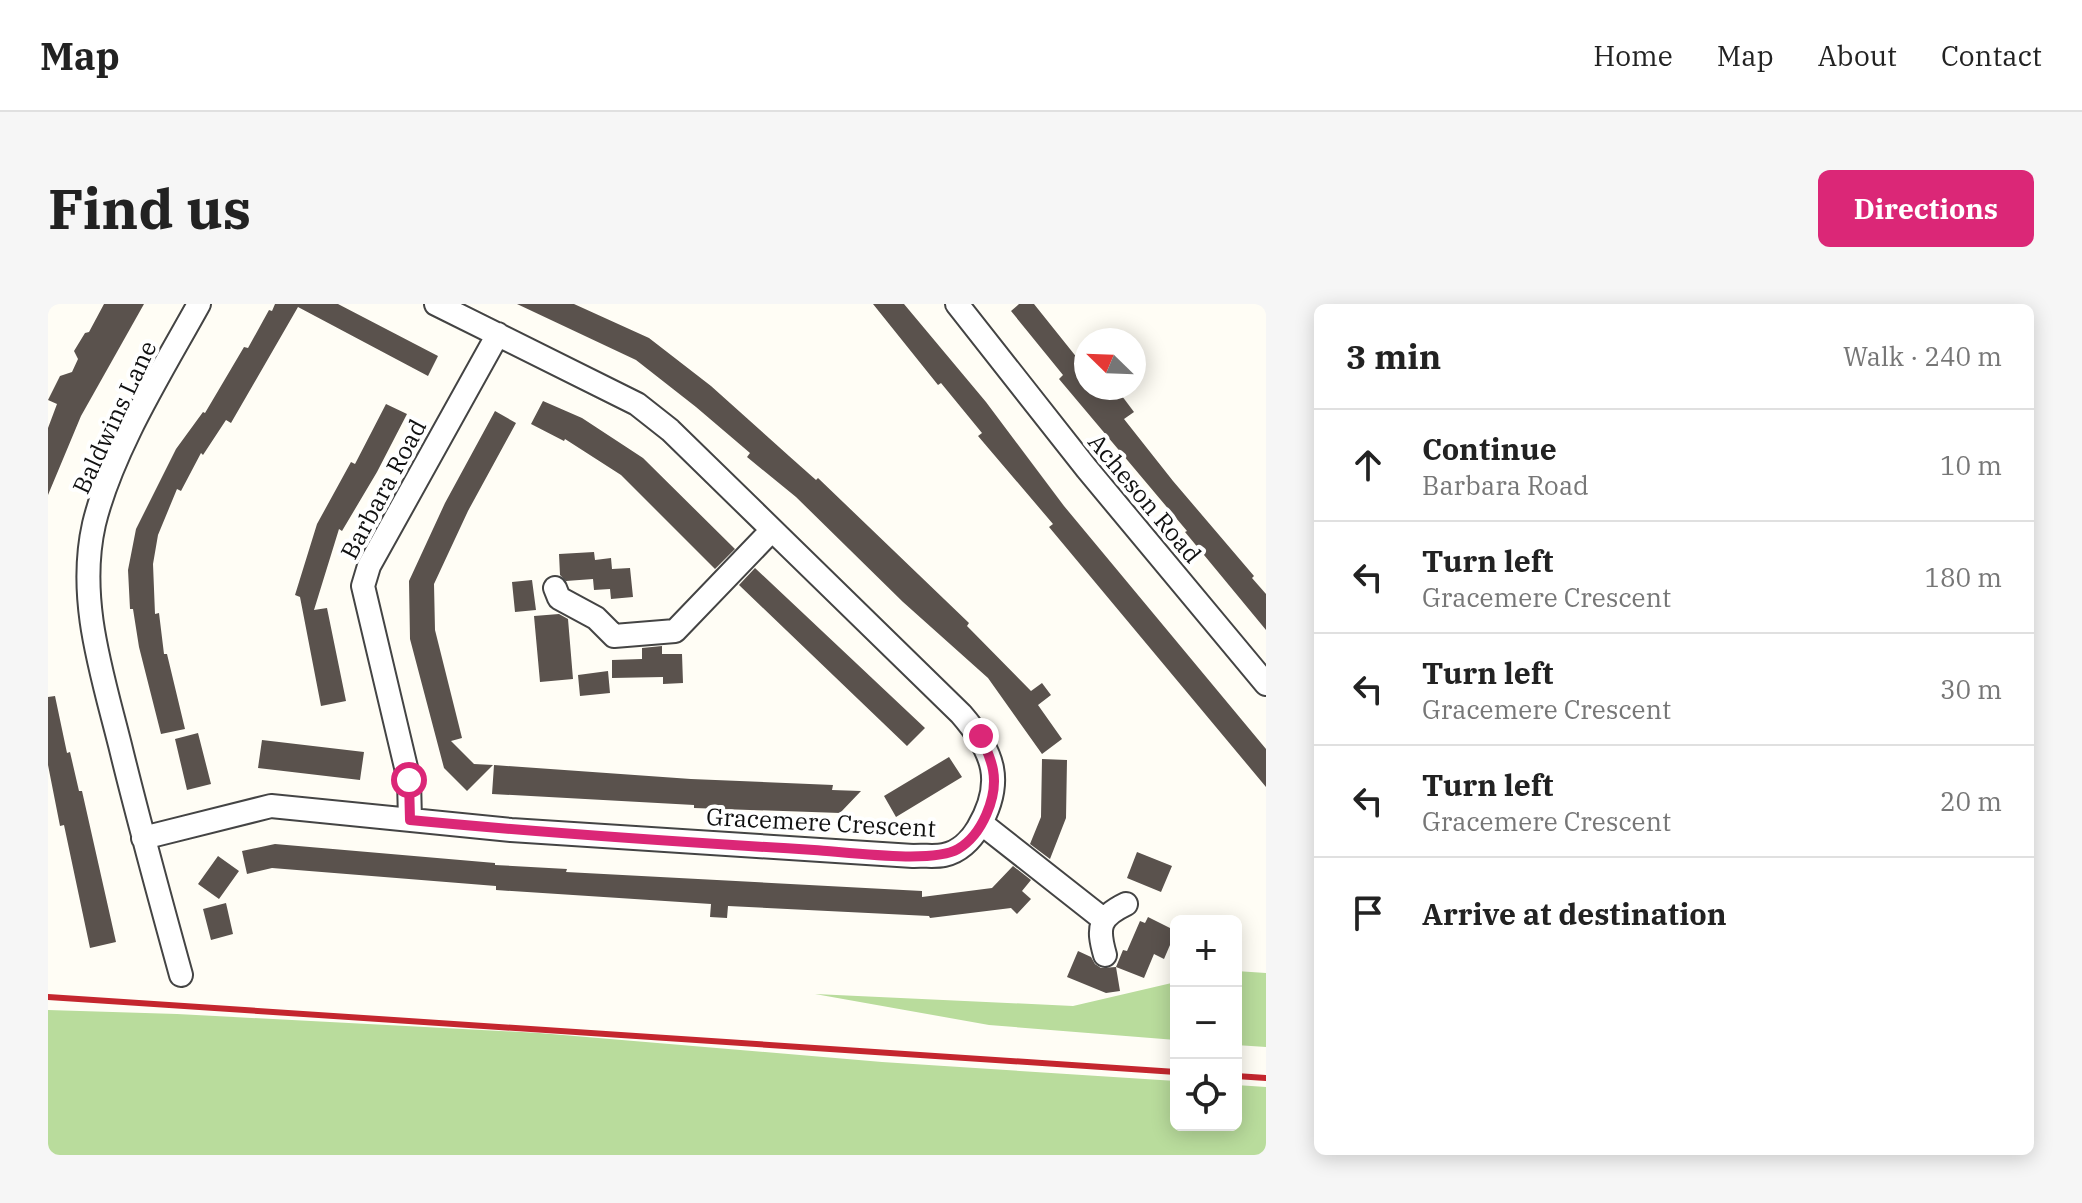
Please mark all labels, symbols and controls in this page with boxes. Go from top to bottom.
text: Map [40,31,120,80]
text: Home [1593,37,1673,74]
text: Map [1717,37,1774,74]
text: About [1818,37,1897,74]
text: Contact [1941,37,2042,74]
button: Directions [1818,170,2034,247]
text: Find us [48,172,251,244]
north arrow [1074,328,1146,400]
text: 3 min [1346,334,1441,378]
street label: Baldwins Lane [65,335,163,499]
text: Walk · 240 m [1843,339,2002,373]
street label: Barbara Road [333,413,433,565]
street label: Acheson Road [1081,426,1209,570]
text: Continue [1422,429,1557,468]
icon: ahead [1346,443,1390,487]
text: 10 m [1940,448,2002,482]
text: Barbara Road [1422,468,1589,502]
text: Turn left [1422,541,1554,580]
icon: left [1346,555,1390,599]
text: 180 m [1924,560,2002,594]
text: Gracemere Crescent [1422,580,1671,614]
text: Turn left [1422,653,1554,692]
icon: left [1346,667,1390,711]
text: 30 m [1940,672,2002,706]
text: Gracemere Crescent [1422,692,1671,726]
route end [963,718,999,754]
route start [391,762,427,798]
text: Turn left [1422,765,1554,804]
icon: left [1346,779,1390,823]
text: 20 m [1940,784,2002,818]
street label: Gracemere Crescent [705,800,937,844]
text: Gracemere Crescent [1422,804,1671,838]
icon: arrive [1346,891,1390,935]
text: Arrive at destination [1422,894,1727,933]
map controls [1170,915,1242,1131]
button: + [1170,915,1242,987]
button: − [1170,987,1242,1059]
button: locate [1170,1059,1242,1131]

